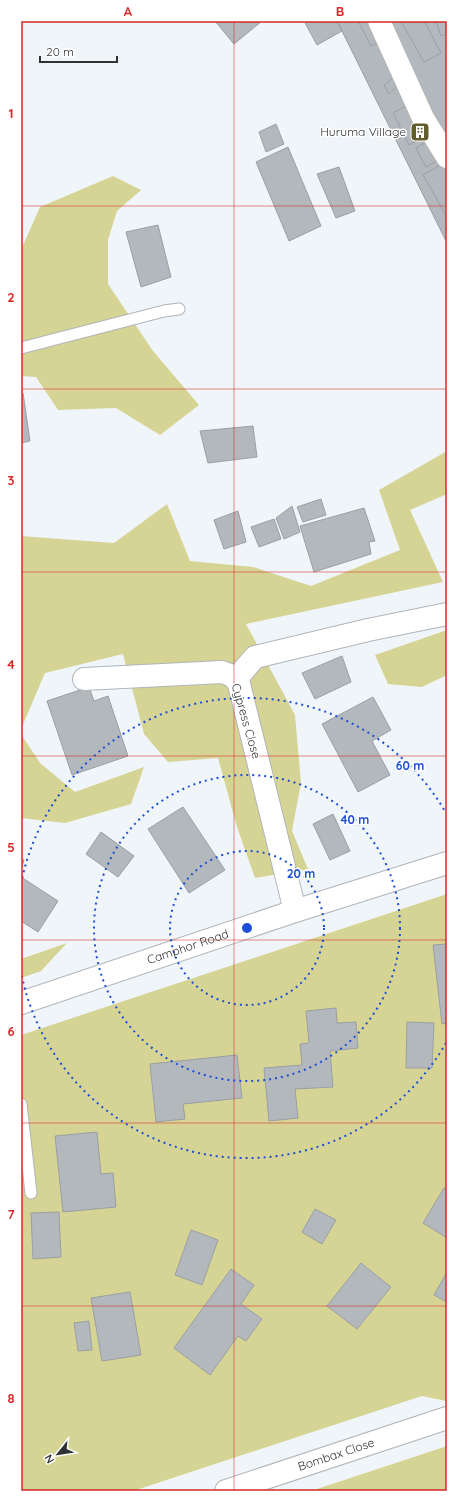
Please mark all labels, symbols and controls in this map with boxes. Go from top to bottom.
text: A [124,3,133,19]
text: B [336,3,344,19]
scale bar [40,38,117,64]
text: 20 m [46,44,74,59]
text: 1 [8,105,14,121]
building icon: Huruma Village [409,121,431,143]
place label: Huruma Village [320,124,406,139]
text: 2 [7,289,15,305]
text: 3 [8,472,15,488]
text: 4 [7,656,15,672]
street label: Cypress Close [229,681,264,760]
text: 60 m [396,758,424,773]
text: 40 m [341,812,369,827]
text: 5 [7,839,15,855]
text: 20 m [287,866,315,881]
centre of rings [240,921,254,935]
street label: Camphor Road [145,926,230,967]
text: 6 [7,1023,15,1039]
text: 7 [7,1206,15,1222]
text: 8 [7,1390,15,1406]
north arrow [38,1434,78,1474]
street label: Bombax Close [296,1434,376,1474]
text: N [41,1452,57,1466]

